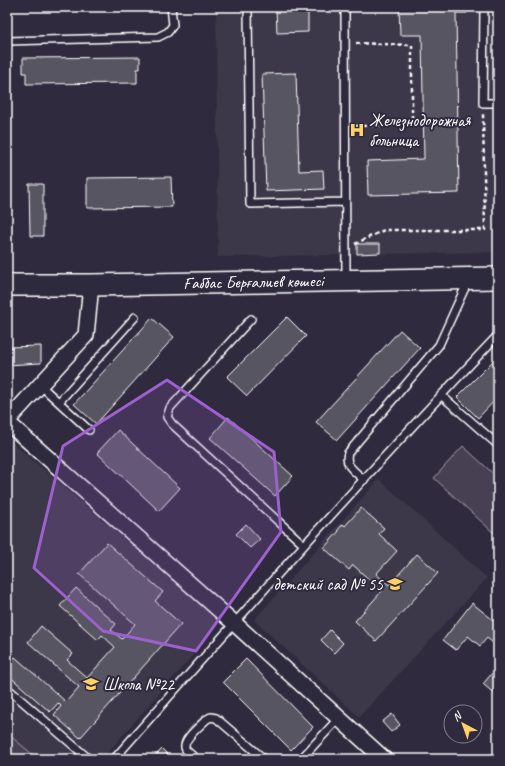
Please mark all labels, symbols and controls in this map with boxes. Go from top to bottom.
place label: Железнодорожная больница [369,110,471,151]
hospital icon: Железнодорожная больница [348,121,366,139]
street label: Ғаббас Берғалиев көшесі [182,270,325,294]
place label: детский сад № 55 [273,574,384,595]
school or university icon: детский сад № 55 [386,575,404,593]
place label: Школа №22 [103,674,175,695]
school or university icon: Школа №22 [82,675,100,693]
north arrow [443,704,483,744]
text: N [449,708,465,724]

